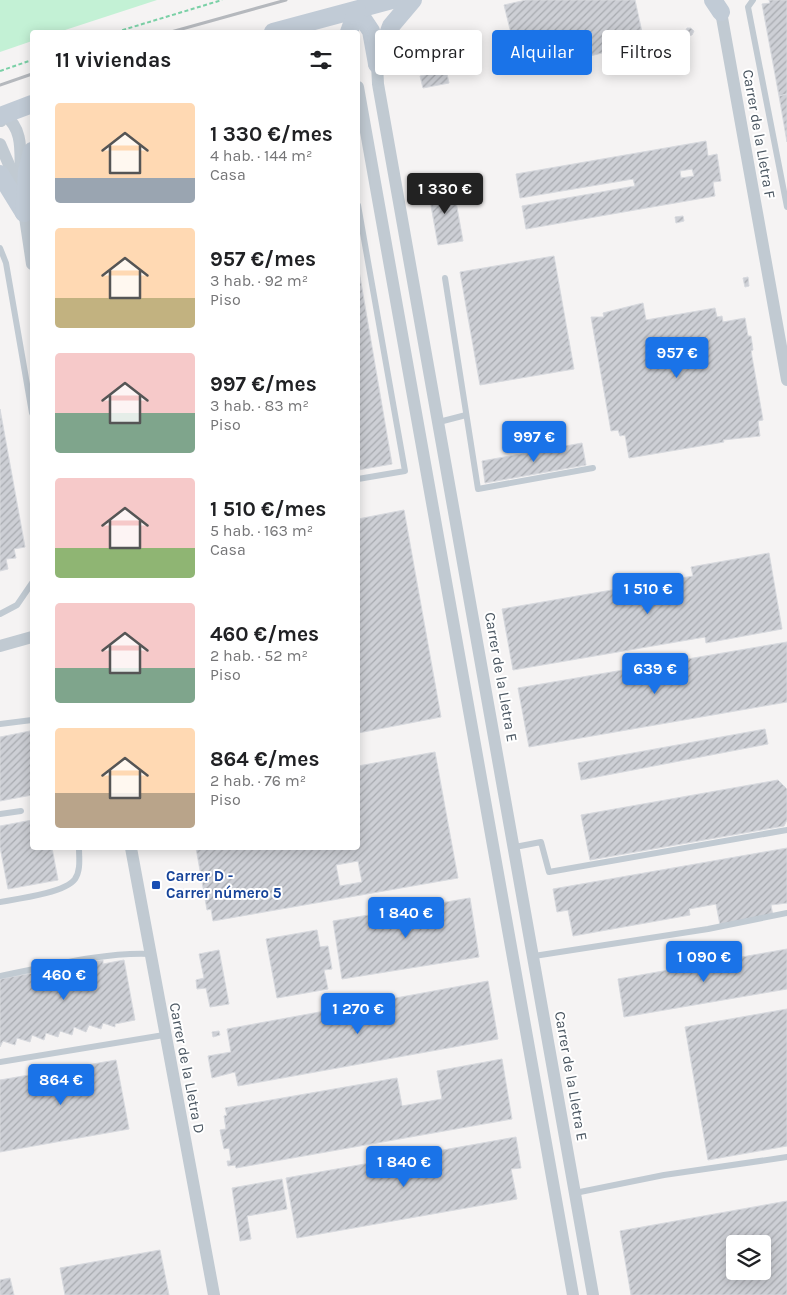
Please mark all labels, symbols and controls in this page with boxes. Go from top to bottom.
chip: Comprar [375,30,482,75]
chip: Alquilar [492,30,592,75]
chip: Filtros [602,30,690,75]
icon: filters [307,46,335,74]
text: 11 viviendas [55,48,171,72]
street label: Carrer de la Lletra F [739,68,779,200]
text: 1 330 €/mes [210,122,333,146]
icon: home [95,123,155,183]
text: 4 hab. · 144 m² [210,146,312,165]
text: Casa [210,165,246,184]
pin: 1 330 € [399,172,491,215]
text: 1 330 € [418,179,472,198]
text: 957 €/mes [210,247,316,271]
icon: home [95,248,155,308]
text: 3 hab. · 92 m² [210,271,308,290]
text: Piso [210,290,241,309]
pin: 957 € [642,336,712,379]
text: 957 € [656,343,698,362]
text: 997 €/mes [210,372,317,396]
icon: home [95,373,155,433]
text: 3 hab. · 83 m² [210,396,309,415]
text: Piso [210,415,241,434]
pin: 997 € [499,420,569,463]
text: 997 € [513,427,555,446]
text: 1 510 €/mes [210,497,326,521]
icon: home [95,498,155,558]
text: 5 hab. · 163 m² [210,521,313,540]
text: Casa [210,540,246,559]
pin: 1 510 € [602,572,694,615]
text: 1 510 € [623,579,673,598]
street label: Carrer de la Lletra E [481,611,521,743]
text: 460 €/mes [210,622,319,646]
icon: home [95,623,155,683]
text: 2 hab. · 52 m² [210,646,308,665]
pin: 639 € [620,652,690,695]
text: 639 € [633,659,677,678]
text: Piso [210,665,241,684]
text: 864 €/mes [210,747,319,771]
icon: home [95,748,155,808]
text: 2 hab. · 76 m² [210,771,306,790]
text: Piso [210,790,241,809]
place label: Carrer D - Carrer número 5 [166,867,282,902]
marker: Carrer D - Carrer número 5 [150,879,162,891]
pin: 1 840 € [360,896,452,939]
text: 1 840 € [379,903,433,922]
pin: 1 090 € [658,940,750,983]
text: 1 090 € [677,947,731,966]
pin: 460 € [29,958,99,1001]
text: 460 € [42,965,86,984]
pin: 1 270 € [312,992,404,1035]
text: 1 270 € [332,999,384,1018]
street label: Carrer de la Lletra D [165,1001,209,1135]
street label: Carrer de la Lletra E [551,1010,591,1142]
pin: 864 € [26,1064,96,1106]
text: 864 € [39,1070,83,1089]
pin: 1 840 € [358,1146,450,1188]
text: 1 840 € [377,1152,431,1171]
map controls [726,1235,771,1280]
button: layers [726,1235,771,1280]

